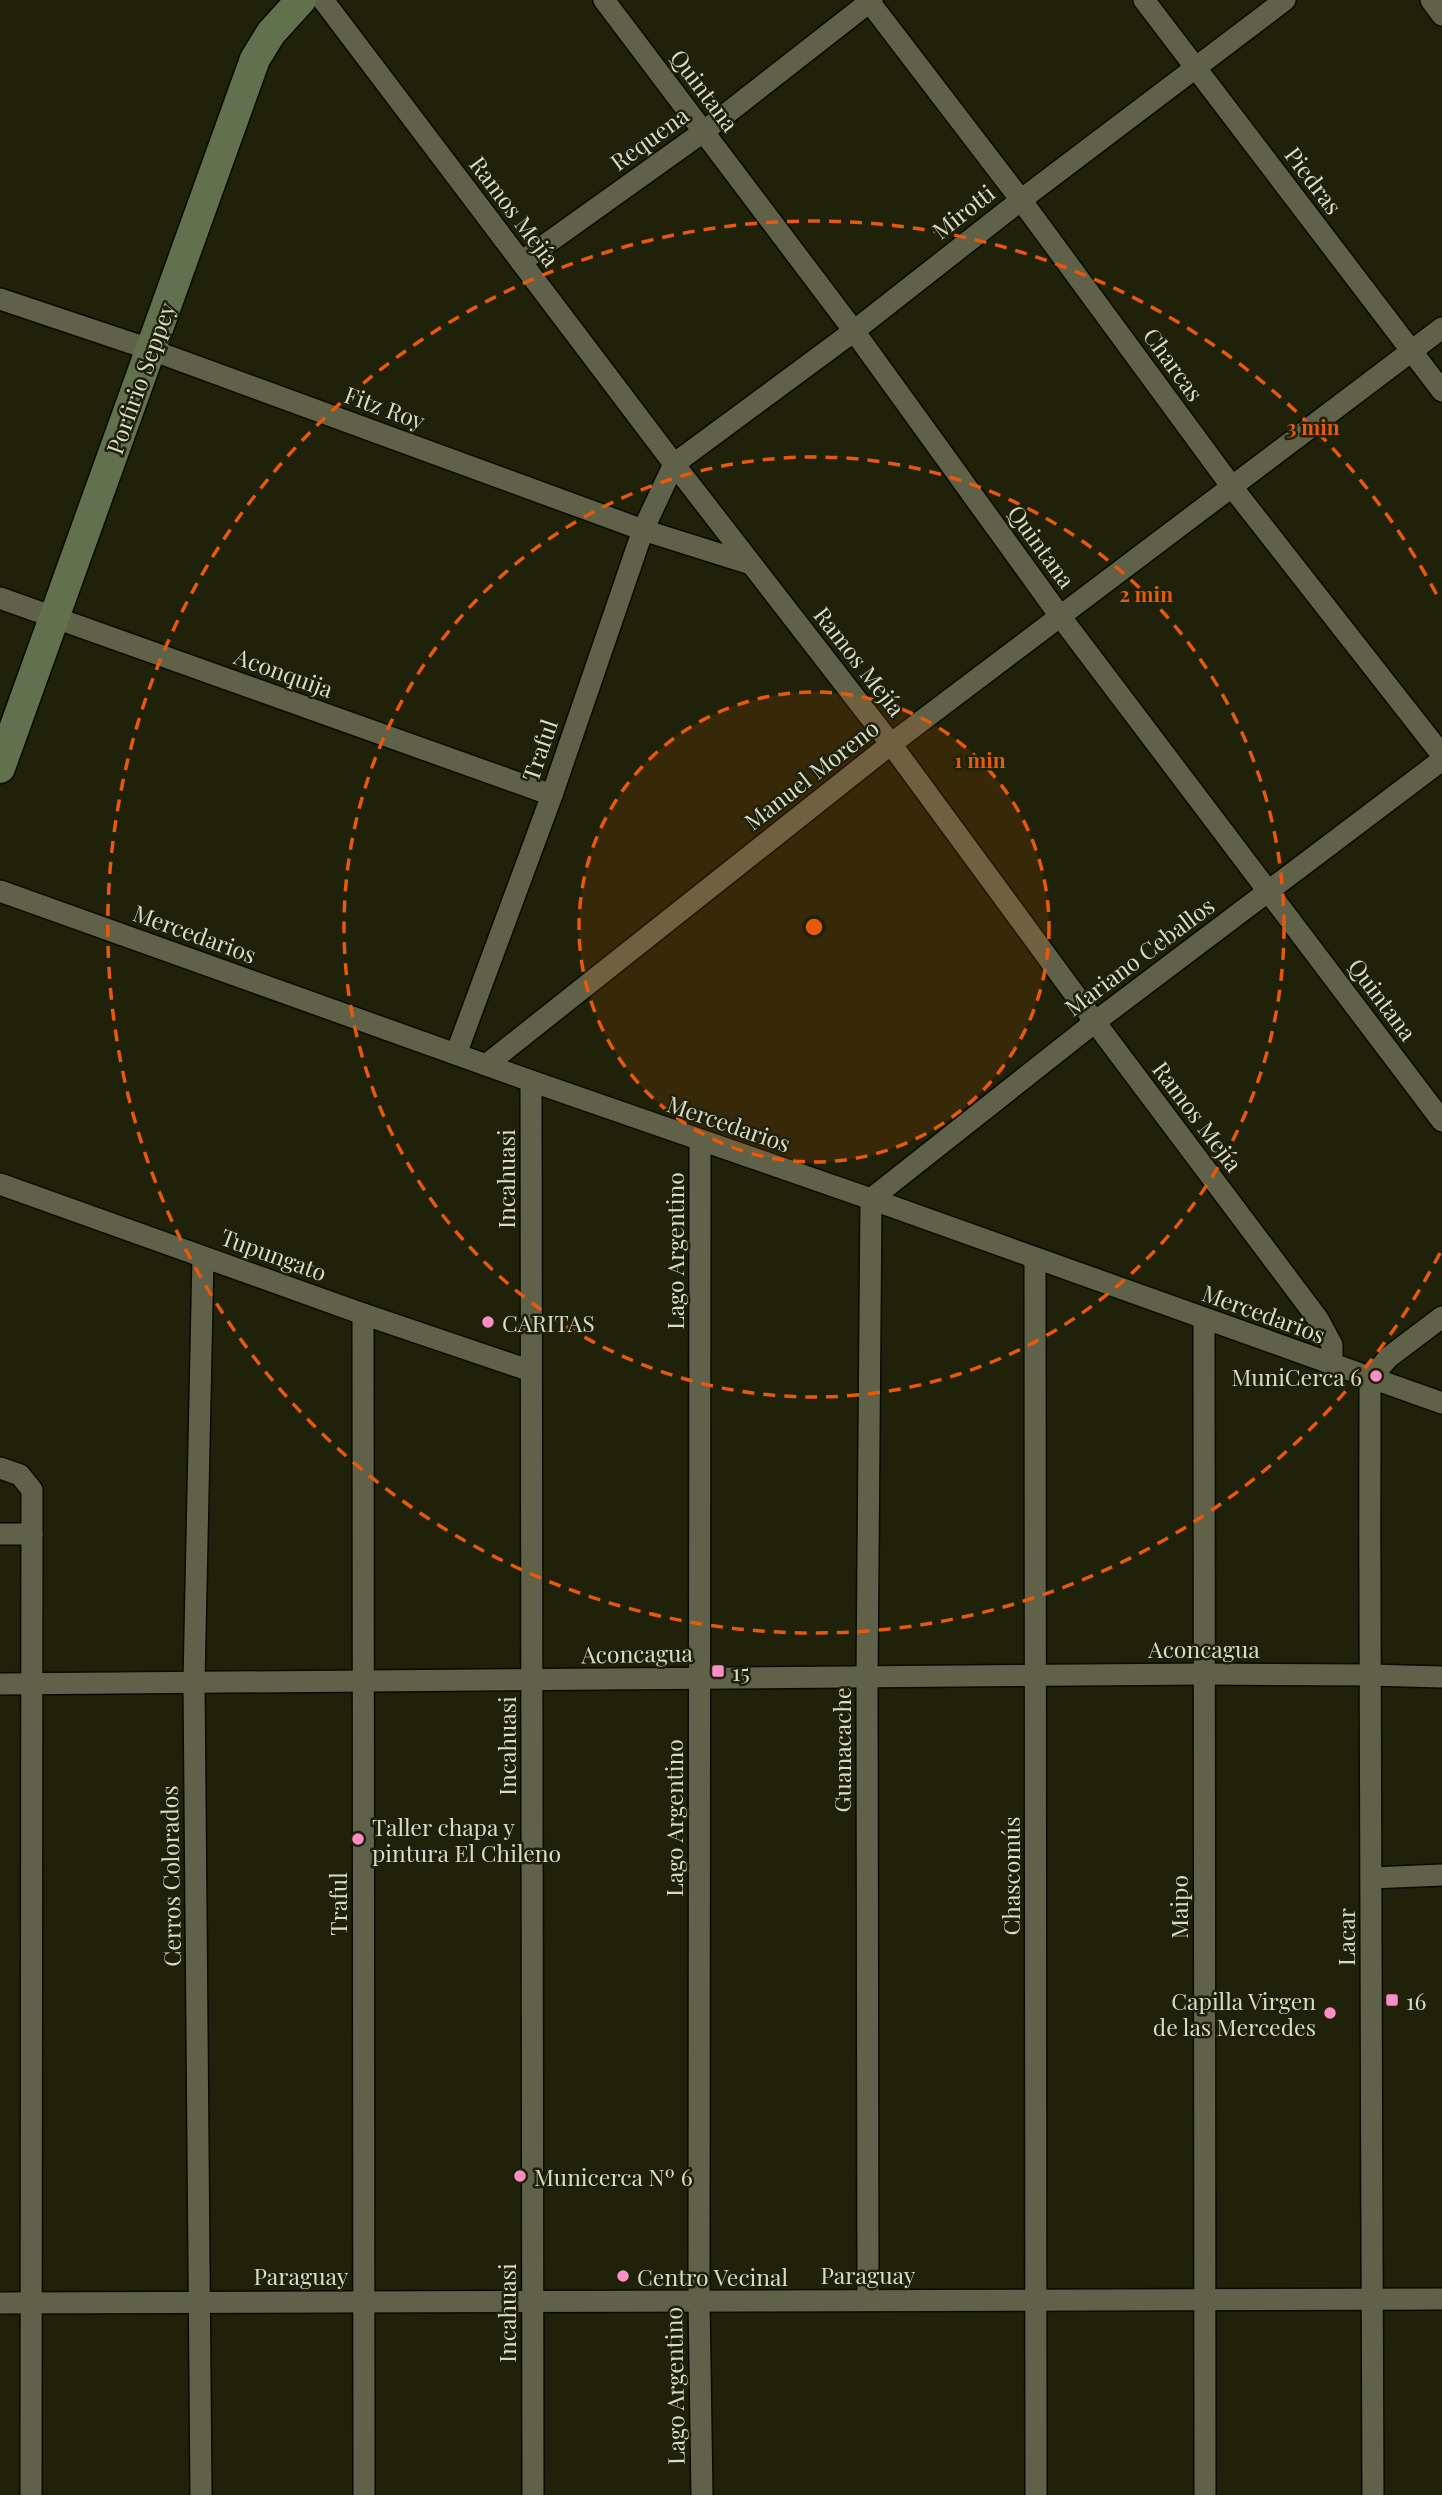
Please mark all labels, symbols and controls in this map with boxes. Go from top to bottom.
street label: Quintana [664,42,746,138]
street label: Requena [604,99,695,177]
street label: Piedras [1278,140,1350,220]
street label: Ramos Mejía [463,149,567,273]
street label: Mirotti [925,177,1001,245]
street label: Porfirio Seppey [98,297,182,458]
street label: Charcas [1137,321,1211,407]
street label: Fitz Roy [340,378,430,436]
text: 3 min [1286,412,1340,440]
street label: Quintana [1001,498,1083,594]
text: 2 min [1119,579,1173,607]
street label: Ramos Mejía [807,600,913,723]
street label: Aconquija [230,640,338,704]
street label: Manuel Moreno [737,712,885,836]
street label: Traful [514,715,564,785]
text: 1 min [954,745,1006,773]
street label: Mariano Ceballos [1058,890,1220,1022]
street label: Mercedarios [129,896,261,970]
centre of rings [802,915,826,939]
street label: Quintana [1342,951,1424,1047]
street label: Ramos Mejía [1146,1054,1250,1178]
street label: Mercedarios [663,1087,795,1159]
street label: Incahuasi [490,1129,521,1229]
street label: Lago Argentino [659,1172,690,1330]
street label: Tupungato [217,1221,331,1287]
street label: Mercedarios [1198,1276,1330,1350]
place label: CARITAS [502,1307,595,1338]
marker: CARITAS [480,1314,496,1330]
place label: MuniCerca 6 [1231,1361,1362,1392]
marker: MuniCerca 6 [1368,1368,1384,1384]
street label: Aconcagua [1147,1633,1260,1664]
street label: Aconcagua [580,1637,694,1669]
place label: 15 [732,1656,750,1687]
marker: 15 [710,1663,726,1679]
street label: Guanacache [826,1687,857,1813]
street label: Incahuasi [491,1696,522,1796]
street label: Lago Argentino [658,1739,689,1897]
street label: Cerros Colorados [153,1785,187,1967]
place label: Taller chapa y pintura El Chileno [372,1811,561,1868]
street label: Chascomús [995,1817,1026,1935]
marker: Taller chapa y pintura El Chileno [350,1831,366,1847]
street label: Traful [322,1872,353,1936]
street label: Maipo [1163,1875,1194,1939]
street label: Lacar [1330,1908,1361,1966]
place label: Capilla Virgen de las Mercedes [1153,1985,1316,2042]
place label: 16 [1406,1985,1427,2016]
marker: 16 [1384,1992,1400,2008]
marker: Capilla Virgen de las Mercedes [1322,2005,1338,2021]
place label: Municerca Nº 6 [534,2161,693,2192]
marker: Municerca Nº 6 [512,2168,528,2184]
street label: Paraguay [821,2259,916,2290]
street label: Paraguay [254,2260,349,2291]
place label: Centro Vecinal [637,2261,789,2292]
street label: Incahuasi [491,2263,522,2363]
marker: Centro Vecinal [615,2268,631,2284]
street label: Lago Argentino [657,2307,691,2465]

